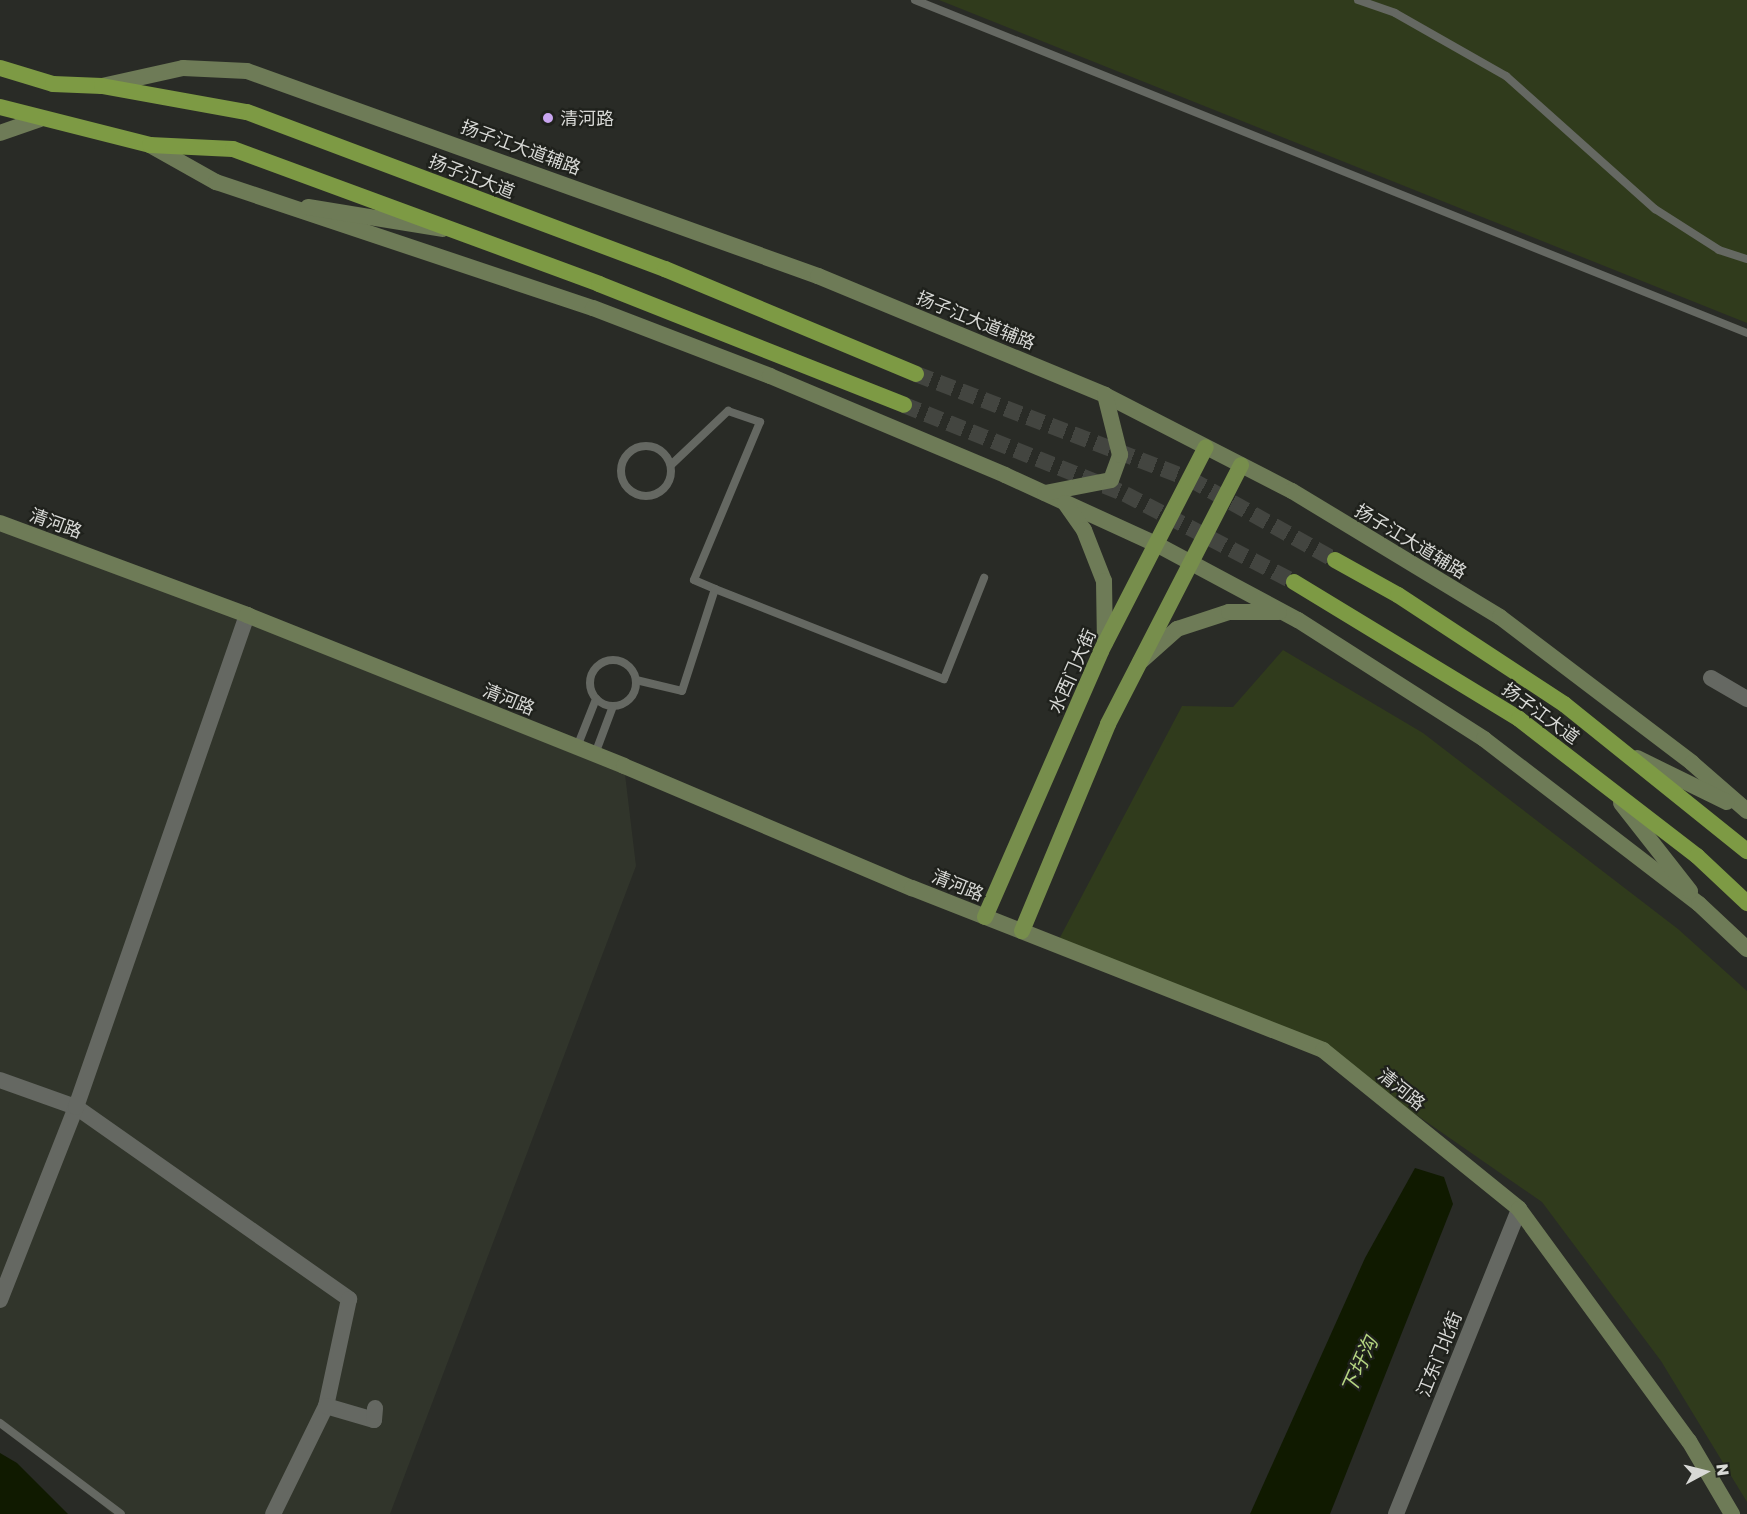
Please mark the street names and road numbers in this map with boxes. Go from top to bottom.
street label: 扬子江大道辅路 [458,115,584,179]
street label: 扬子江大道 [426,150,518,202]
street label: 扬子江大道辅路 [914,286,1038,354]
street label: 扬子江大道辅路 [1351,499,1471,583]
street label: 清河路 [27,504,85,542]
street label: 水西门大街 [1044,625,1100,717]
street label: 扬子江大道 [1498,678,1584,748]
street label: 清河路 [480,679,538,719]
street label: 清河路 [929,865,987,905]
street label: 清河路 [1374,1064,1430,1114]
street label: 江东门北街 [1412,1308,1466,1400]

